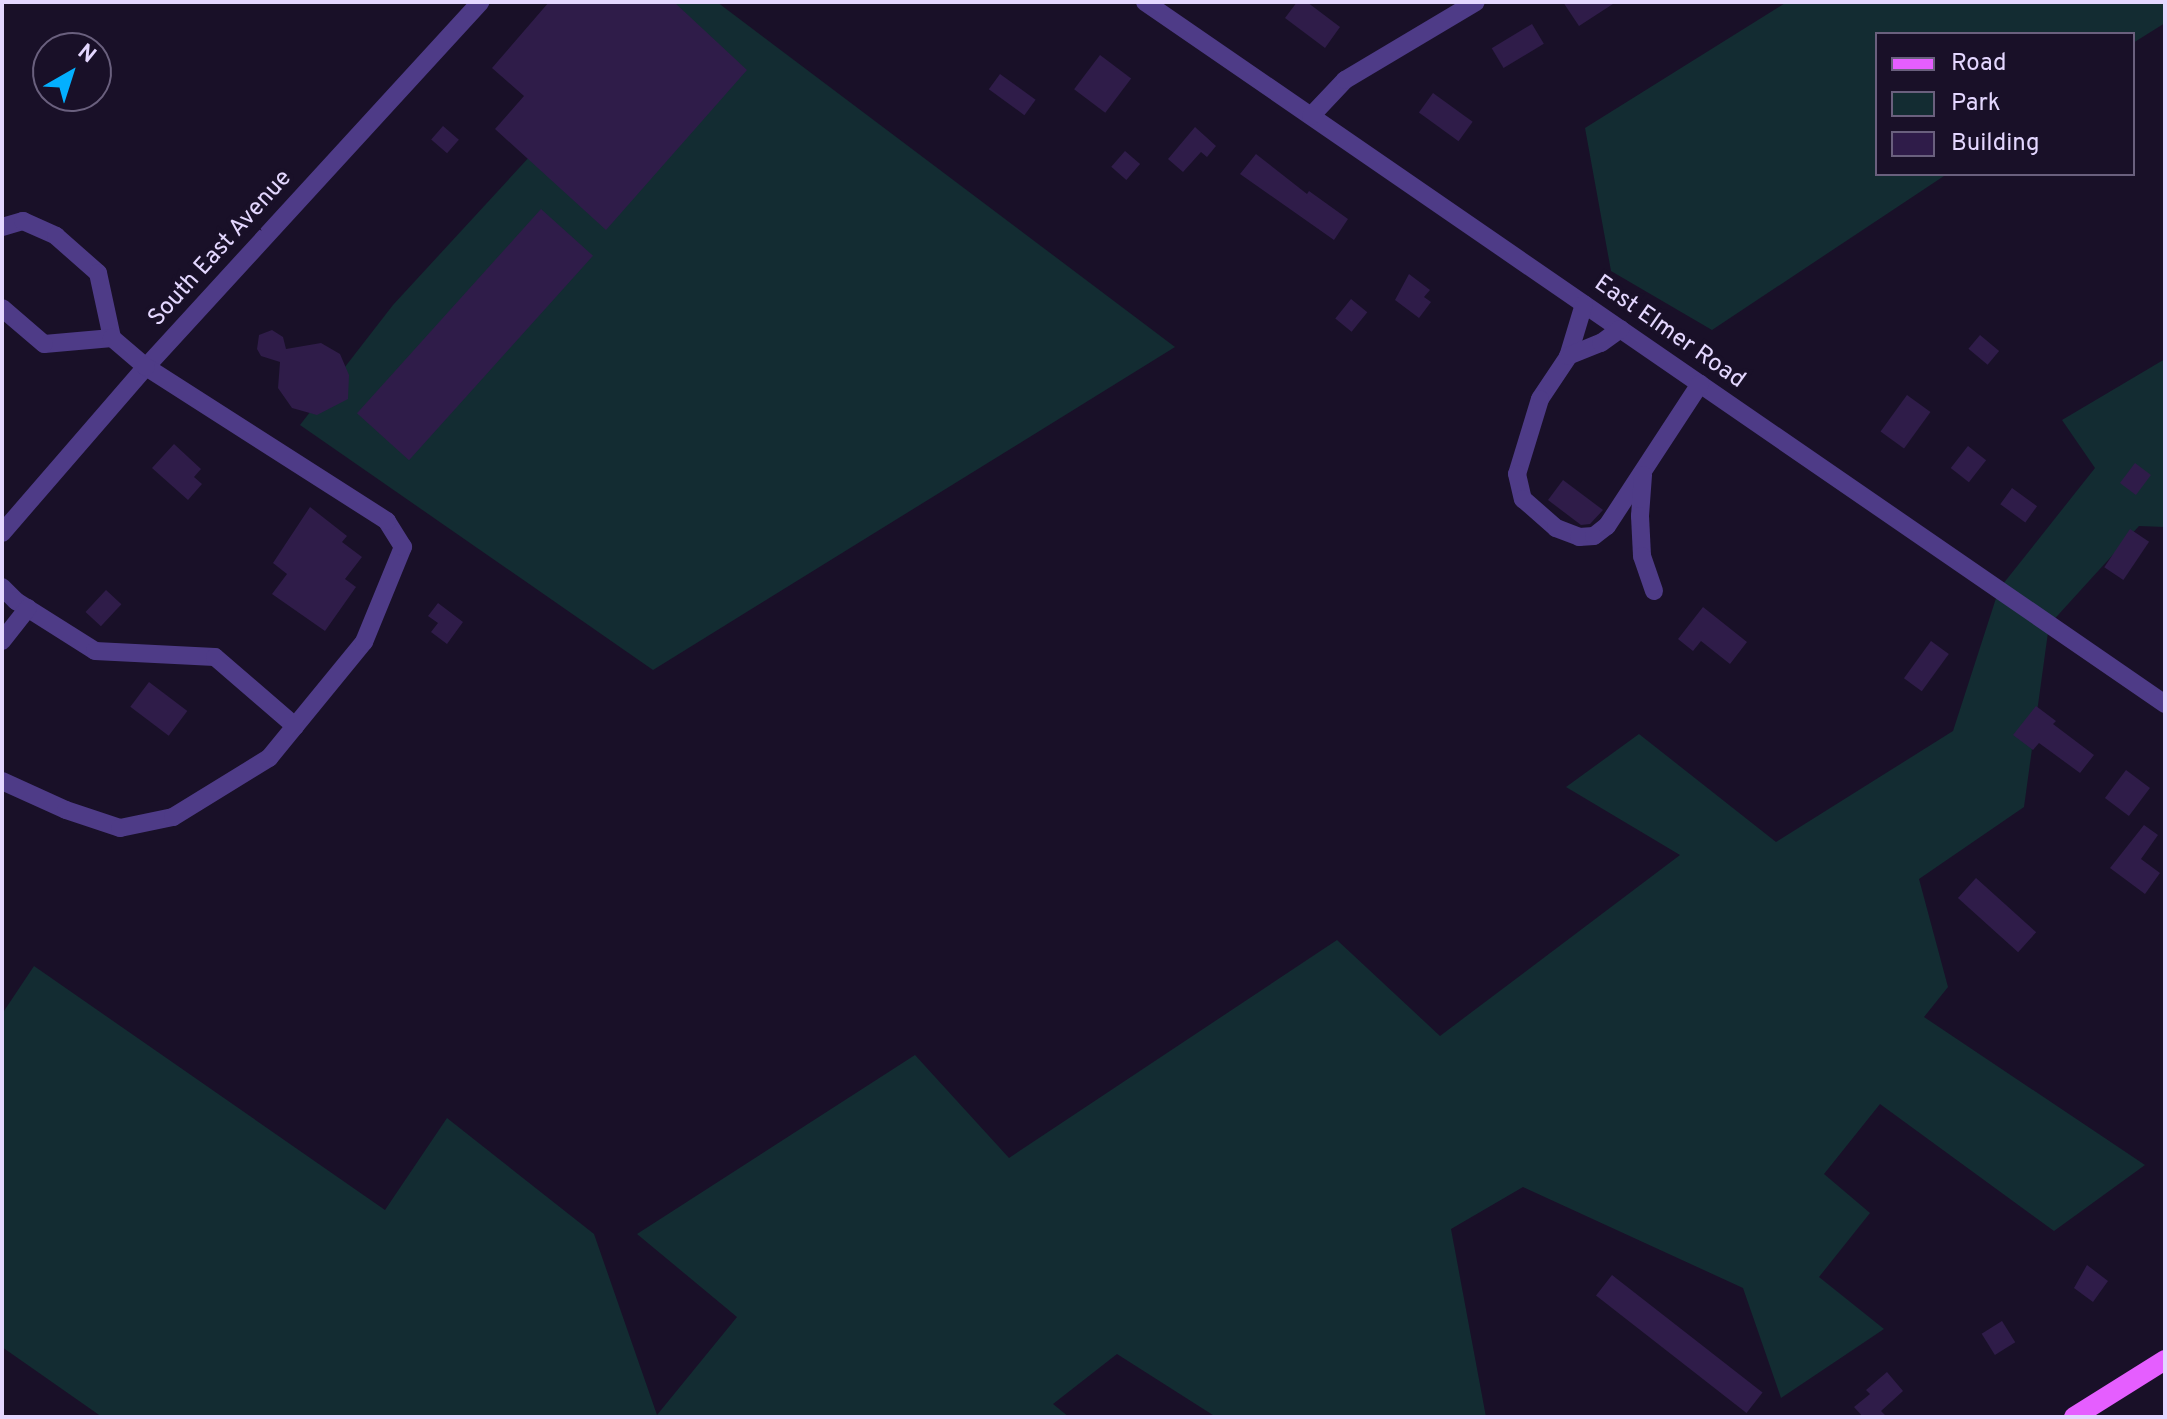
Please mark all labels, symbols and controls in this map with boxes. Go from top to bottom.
north arrow [32,32,112,112]
legend [1875,32,2135,176]
text: N [72,39,101,70]
text: Road [1951,49,2007,79]
text: Park [1951,89,2001,119]
text: Building [1951,129,2040,159]
street label: South East Avenue [143,165,299,333]
street label: East Elmer Road [1588,270,1750,396]

